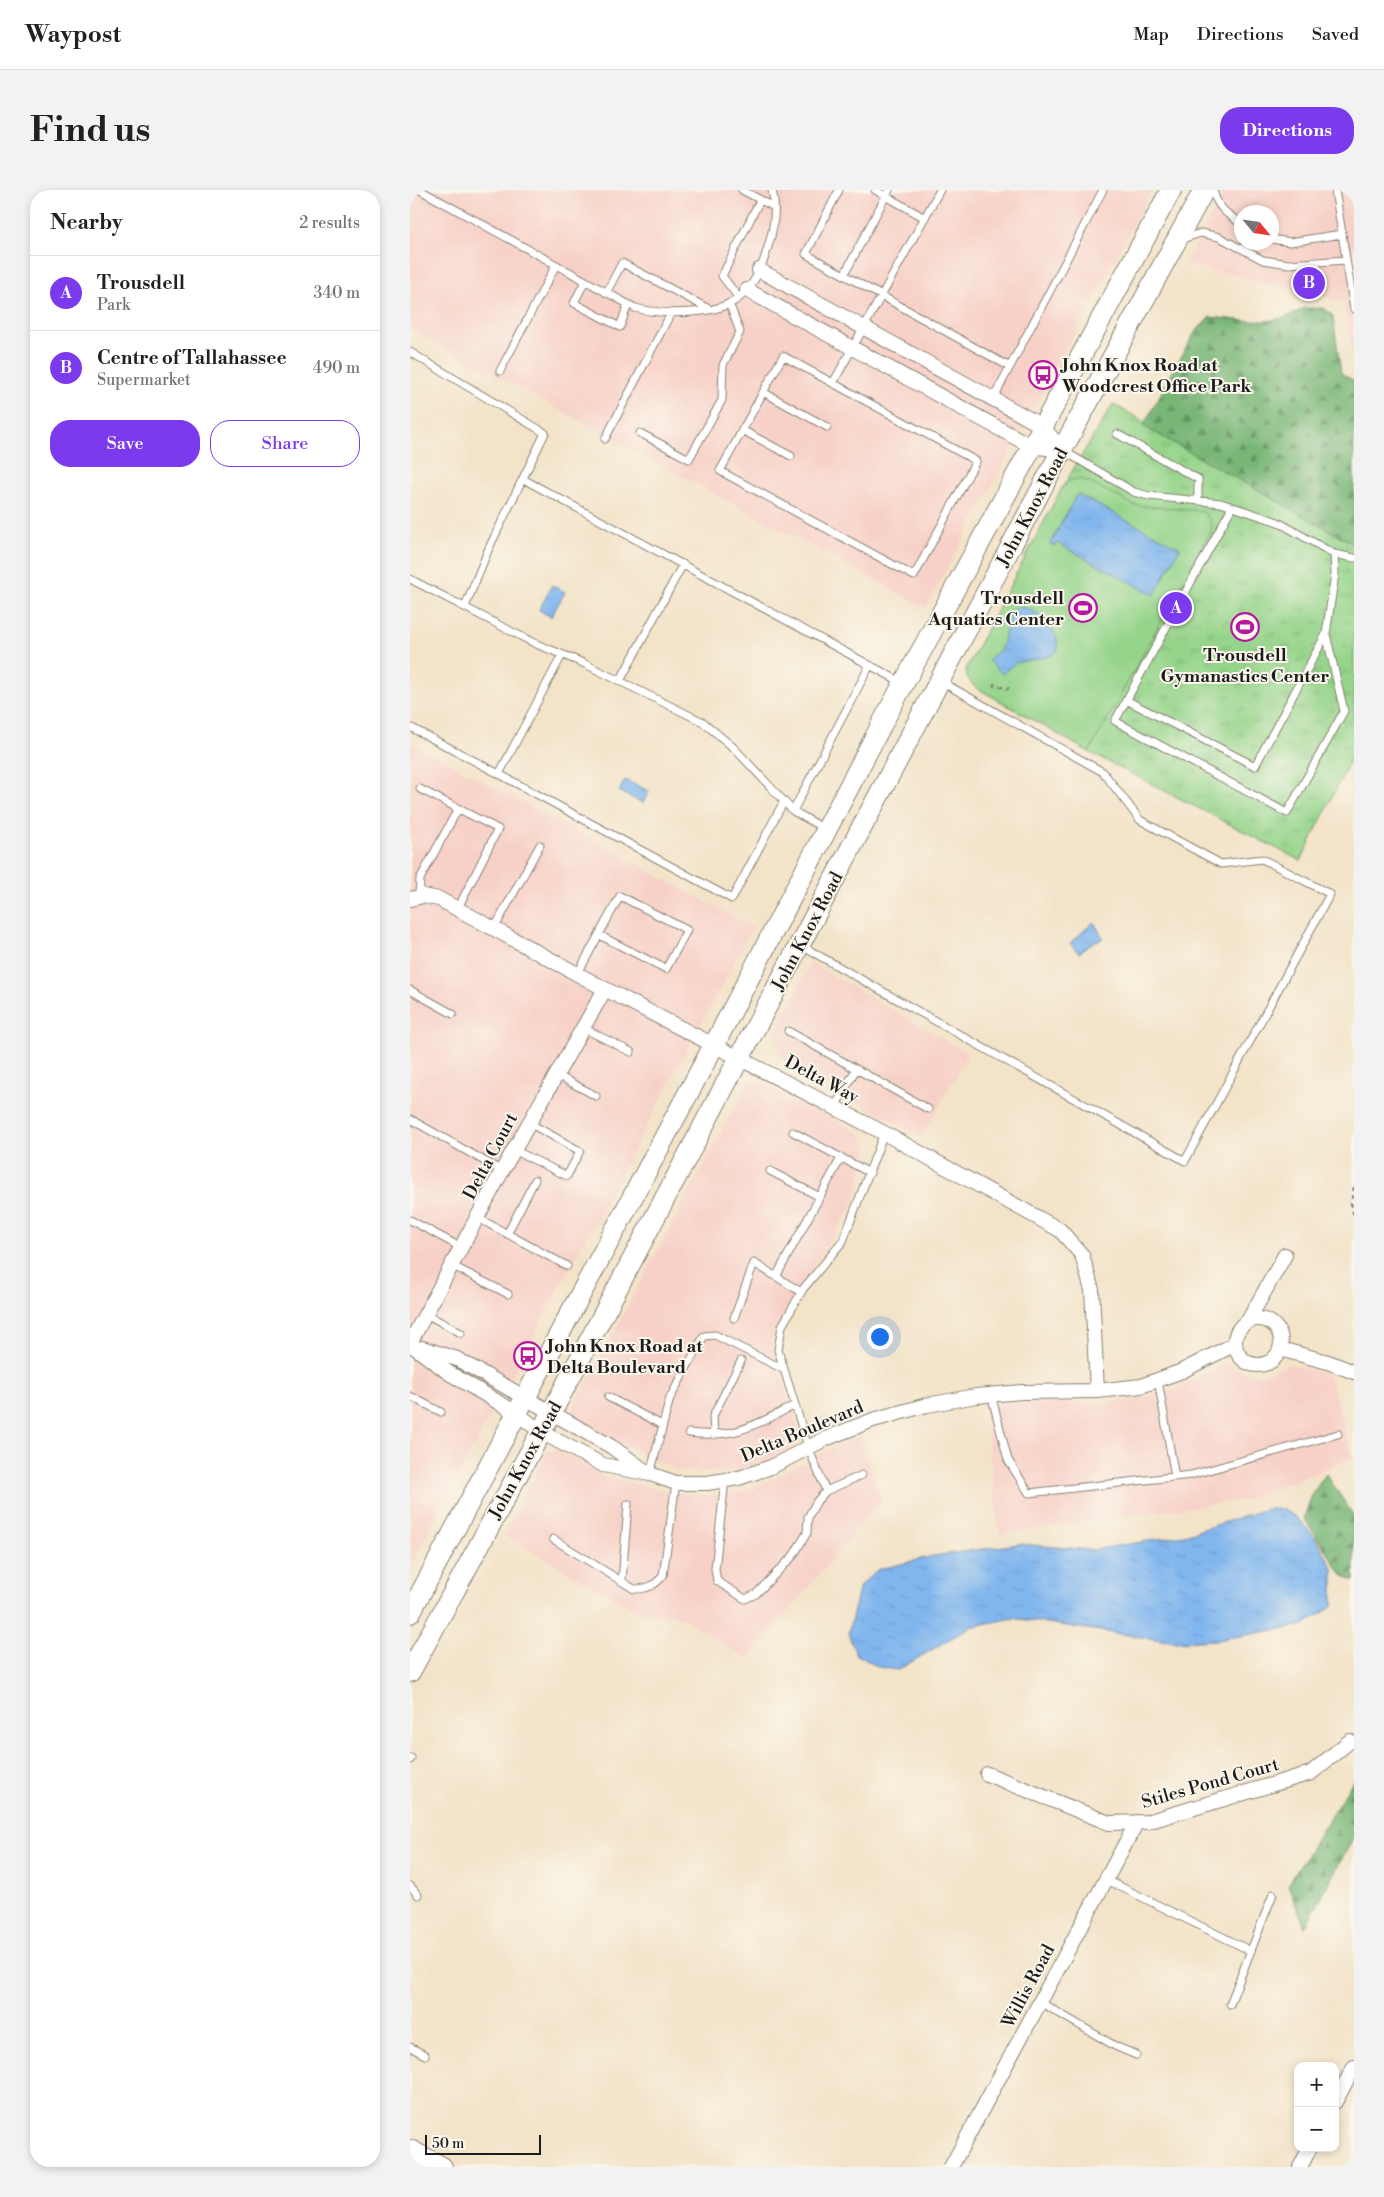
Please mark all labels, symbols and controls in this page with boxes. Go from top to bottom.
text: Waypost [25,20,121,50]
text: Map [1133,23,1169,46]
text: Directions [1197,23,1284,46]
text: Saved [1312,23,1359,46]
button: Directions [1220,107,1354,154]
text: Find us [30,109,150,152]
north arrow [1234,205,1279,250]
text: Nearby [50,210,123,236]
text: 2 results [299,213,360,233]
pin: B [1293,264,1325,302]
text: Trousdell [97,271,185,295]
text: A [60,283,72,303]
text: 340 m [313,283,360,303]
text: Park [97,295,130,315]
text: Centre of Tallahassee [97,346,287,370]
place label: John Knox Road at Woodcrest Office Park [1059,354,1252,398]
text: B [60,358,72,378]
text: 490 m [313,358,360,378]
bus stop icon: John Knox Road at Woodcrest Office Park [1028,360,1058,390]
text: Supermarket [97,370,191,390]
button: Save [50,420,200,467]
button: Share [210,420,360,467]
street label: John Knox Road [991,443,1074,571]
place label: Trousdell Aquatics Center [927,587,1064,631]
pin: A [1160,589,1192,627]
sports icon: Trousdell Aquatics Center [1068,593,1098,623]
sports icon: Trousdell Gymanastics Center [1230,612,1260,642]
place label: Trousdell Gymanastics Center [1161,644,1329,688]
street label: John Knox Road [766,867,849,995]
street label: Delta Way [781,1050,863,1109]
street label: Delta Court [458,1108,523,1204]
your location [867,1324,893,1350]
place label: John Knox Road at Delta Boulevard [544,1335,703,1379]
bus stop icon: John Knox Road at Delta Boulevard [513,1341,543,1371]
street label: Delta Boulevard [737,1395,868,1468]
street label: John Knox Road [483,1397,568,1524]
street label: Stiles Pond Court [1139,1753,1282,1814]
street label: Willis Road [996,1940,1060,2033]
map controls [1294,2062,1339,2152]
button: + [1294,2062,1339,2107]
button: − [1294,2107,1339,2152]
scale bar [425,2132,541,2155]
text: 50 m [432,2135,464,2153]

